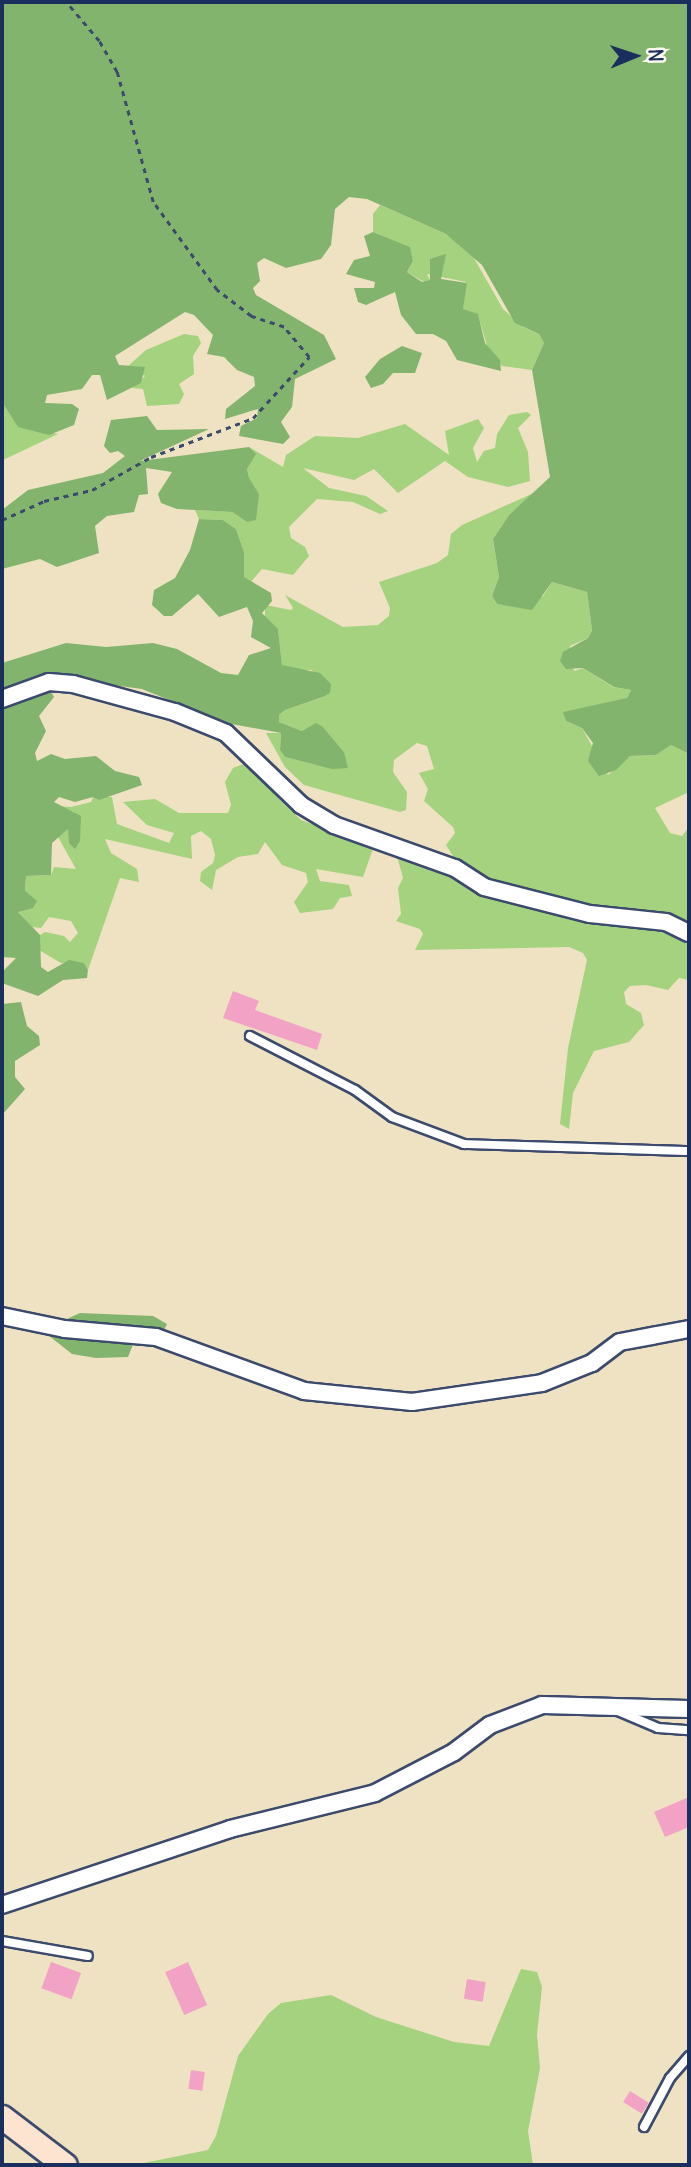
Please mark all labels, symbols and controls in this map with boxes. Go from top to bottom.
north arrow [600,21,670,91]
text: N [644,48,668,62]

